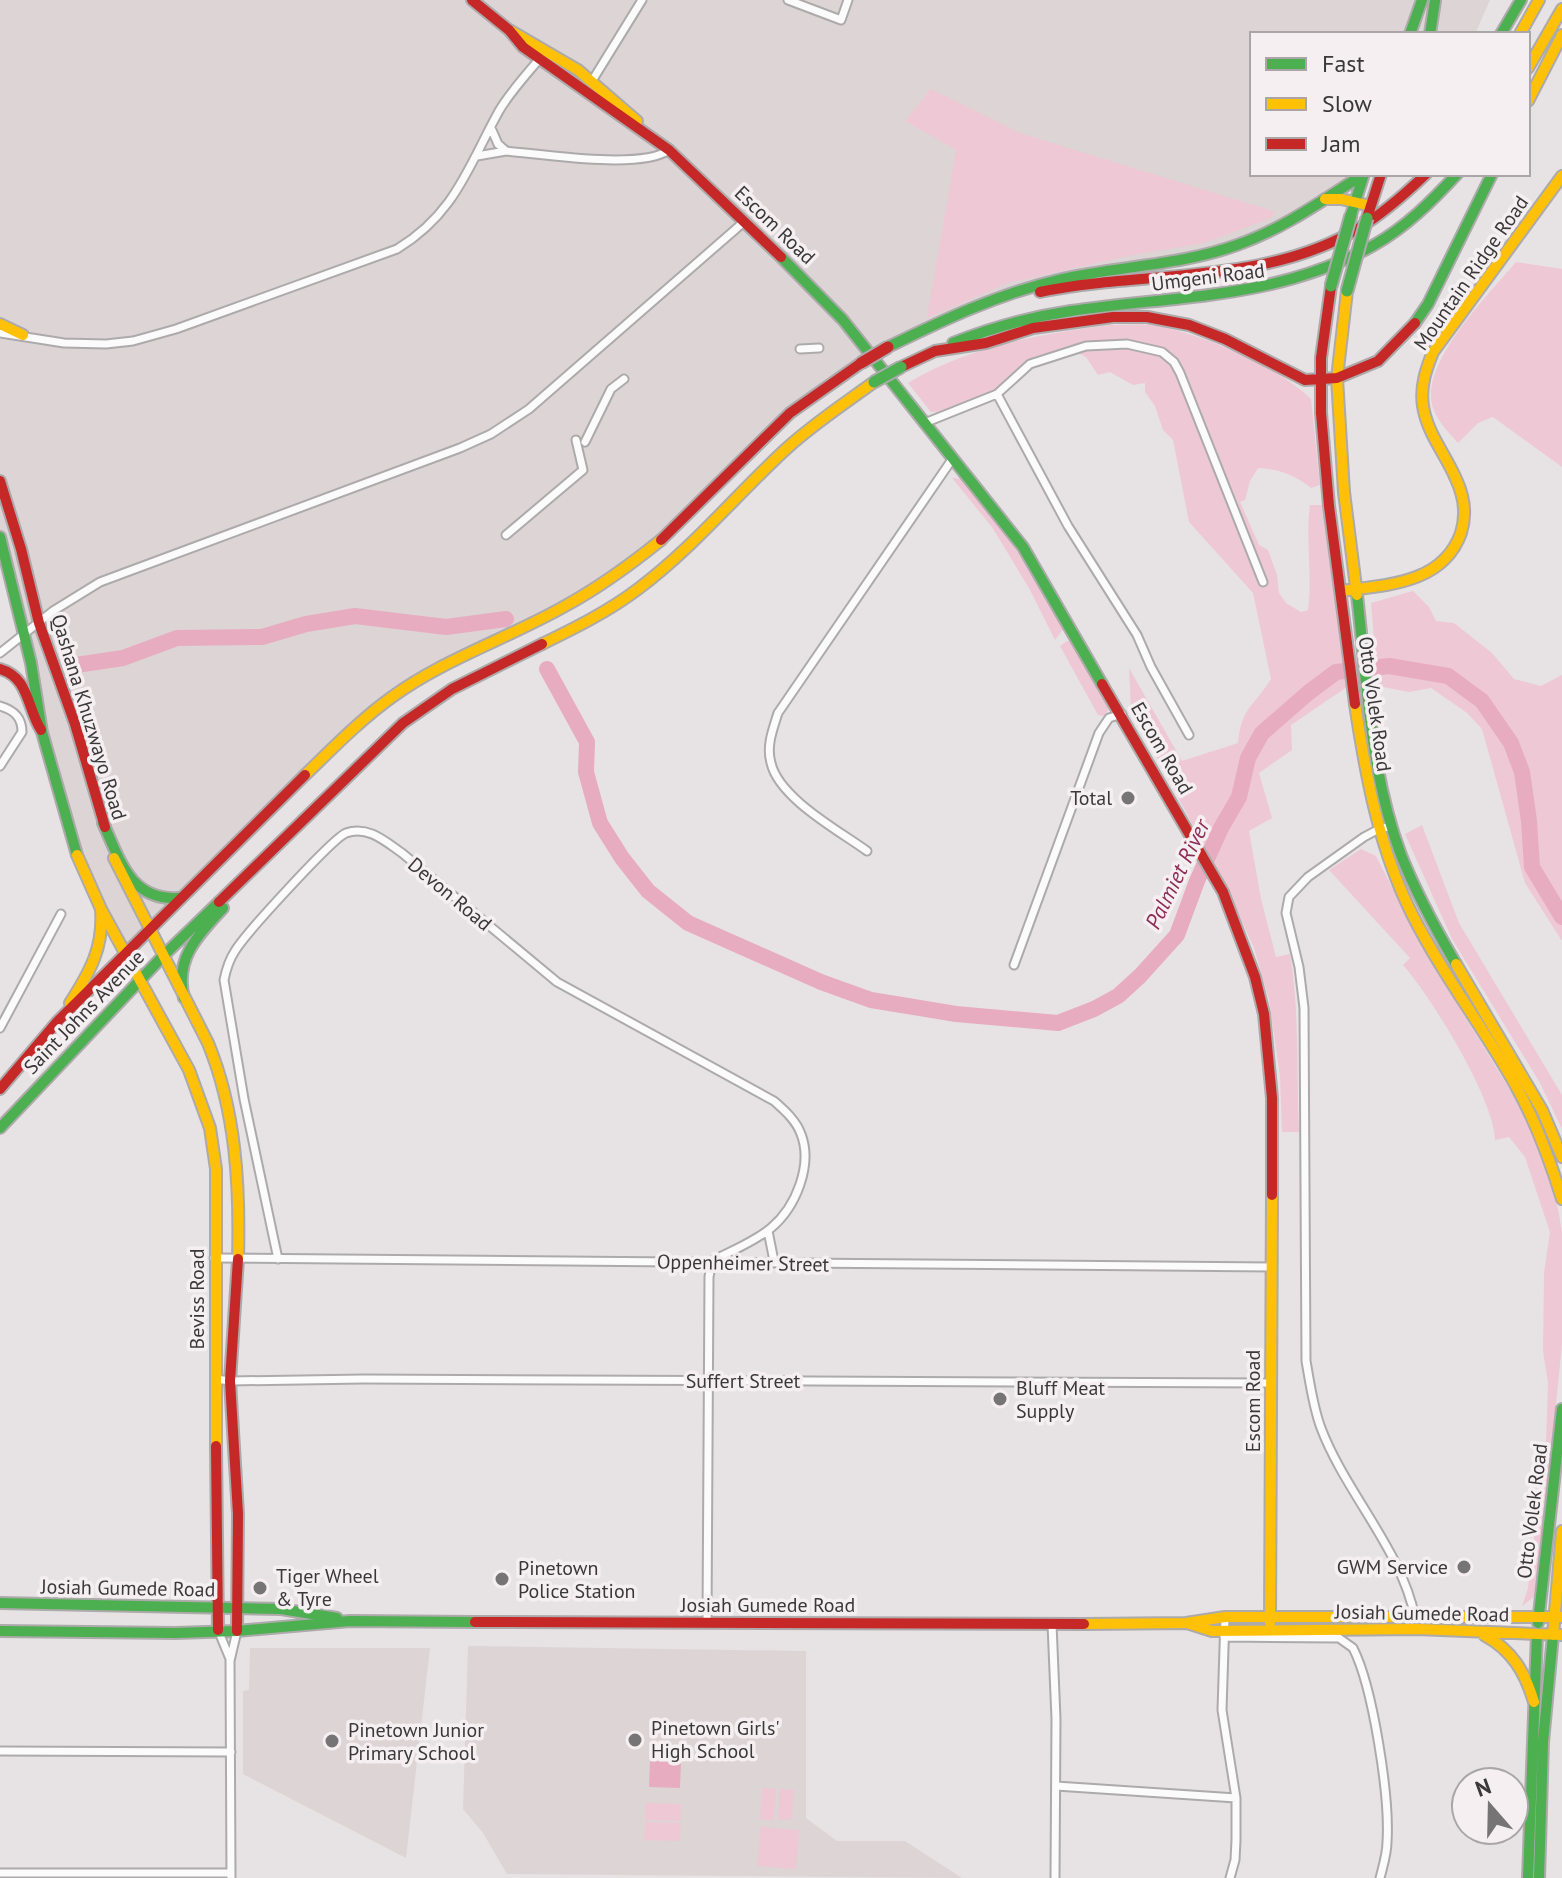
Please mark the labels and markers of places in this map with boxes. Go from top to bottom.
place label: Total [1070,785,1112,811]
marker: Total [1119,789,1137,807]
place label: Bluff Meat Supply [1016,1375,1105,1424]
marker: Bluff Meat Supply [991,1390,1009,1408]
place label: GWM Service [1337,1554,1448,1580]
place label: Pinetown Police Station [518,1555,636,1604]
marker: GWM Service [1455,1558,1473,1576]
place label: Tiger Wheel & Tyre [276,1563,379,1612]
marker: Pinetown Police Station [493,1570,511,1588]
marker: Tiger Wheel & Tyre [251,1579,269,1597]
place label: Pinetown Girls' High School [651,1715,780,1764]
place label: Pinetown Junior Primary School [348,1717,484,1766]
marker: Pinetown Girls' High School [626,1731,644,1749]
marker: Pinetown Junior Primary School [323,1732,341,1750]

